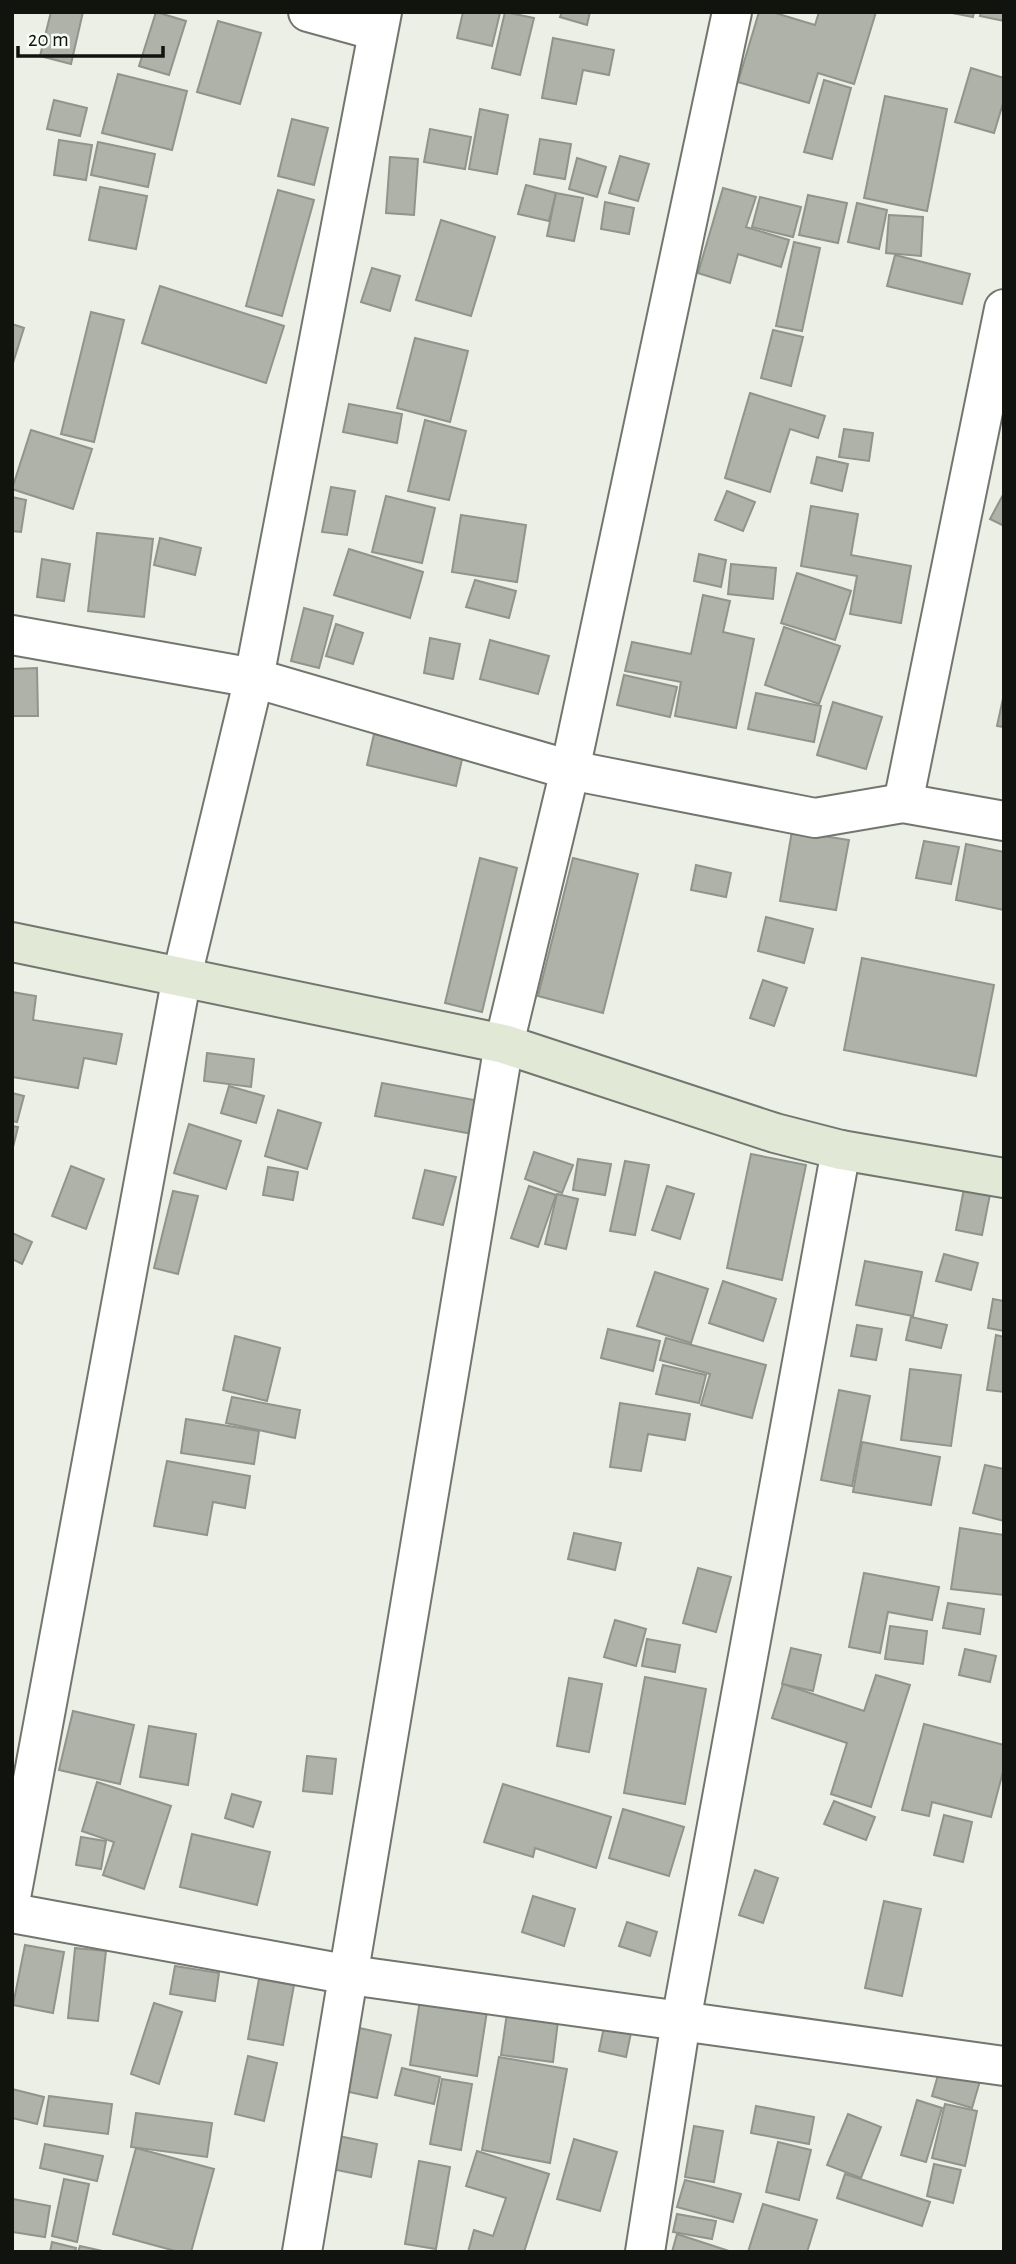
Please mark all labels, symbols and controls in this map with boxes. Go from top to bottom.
scale bar [18,14,163,58]
text: 20 m [28,29,69,50]

